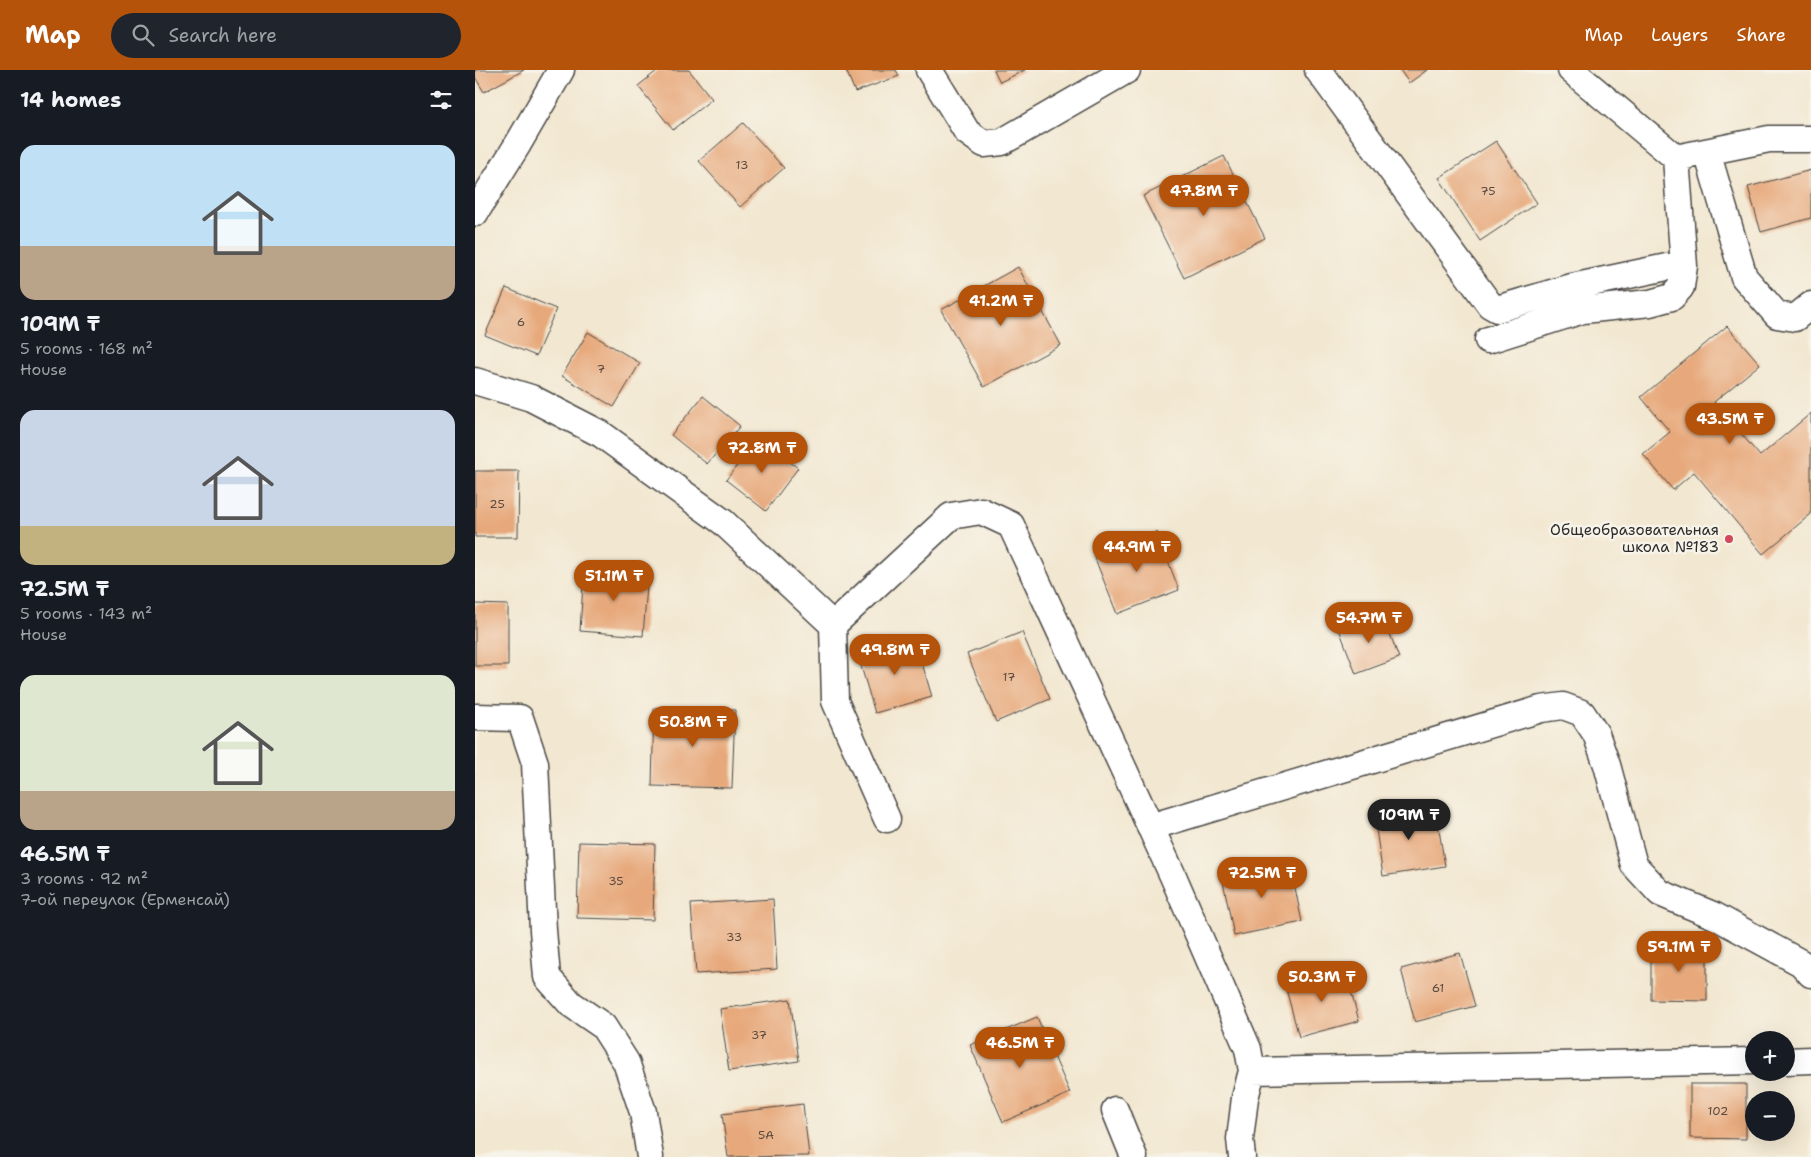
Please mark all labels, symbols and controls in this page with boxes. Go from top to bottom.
search box [111,13,461,58]
text: Map [25,19,81,51]
icon: search [129,21,157,49]
text: Search here [169,23,277,48]
text: Map [1585,23,1623,47]
text: Layers [1651,23,1708,47]
text: Share [1736,23,1786,47]
text: 14 homes [20,86,121,114]
icon: filters [427,86,455,114]
house number: 13 [736,157,748,173]
pin: 47.8M ₸ [1158,174,1250,217]
icon: home [193,178,283,268]
text: 47.8M ₸ [1170,180,1238,201]
house number: 75 [1480,183,1496,199]
pin: 41.2M ₸ [955,284,1047,327]
text: 41.2M ₸ [969,290,1033,311]
text: 109M ₸ [20,310,100,338]
house number: 6 [517,314,525,330]
text: 5 rooms · 168 m² [20,338,153,359]
text: House [20,359,67,380]
house number: 7 [597,361,605,377]
pin: 43.5M ₸ [1684,402,1776,445]
text: 43.5M ₸ [1696,408,1764,429]
pin: 72.8M ₸ [716,432,808,474]
text: 72.8M ₸ [728,437,796,458]
icon: home [193,443,283,533]
house number: 25 [489,496,505,512]
place label: Общеобразовательная школа №183 [1550,520,1719,557]
pin: 44.9M ₸ [1091,530,1183,573]
marker: Общеобразовательная школа №183 [1723,533,1735,545]
text: 44.9M ₸ [1103,536,1171,557]
pin: 51.1M ₸ [568,560,660,602]
text: 51.1M ₸ [585,565,643,586]
text: 72.5M ₸ [20,575,109,603]
pin: 54.7M ₸ [1323,602,1415,644]
text: 5 rooms · 143 m² [20,603,152,624]
text: 54.7M ₸ [1336,607,1402,628]
text: House [20,624,67,645]
pin: 49.8M ₸ [849,634,941,676]
text: 49.8M ₸ [860,639,930,660]
house number: 17 [1003,669,1015,685]
pin: 50.8M ₸ [647,706,739,748]
icon: home [193,708,283,798]
text: 50.8M ₸ [659,711,727,732]
pin: 109M ₸ [1368,798,1450,841]
text: 109M ₸ [1379,804,1439,825]
text: 46.5M ₸ [20,840,110,868]
pin: 72.5M ₸ [1216,856,1308,899]
text: 72.5M ₸ [1228,862,1296,883]
text: 3 rooms · 92 m² [20,868,148,889]
house number: 35 [608,873,624,889]
text: 7-ой переулок (Ерменсай) [20,889,230,910]
house number: 33 [726,929,742,945]
pin: 59.1M ₸ [1633,930,1725,973]
text: 59.1M ₸ [1648,936,1710,957]
pin: 50.3M ₸ [1276,960,1368,1003]
text: 50.3M ₸ [1288,966,1356,987]
house number: 61 [1432,980,1444,996]
pin: 46.5M ₸ [974,1026,1066,1069]
house number: 37 [751,1027,767,1043]
map controls [1745,1031,1795,1141]
button: + [1745,1031,1795,1081]
text: 46.5M ₸ [986,1032,1054,1053]
button: − [1745,1091,1795,1141]
house number: 102 [1708,1103,1728,1119]
house number: 5А [758,1127,774,1143]

